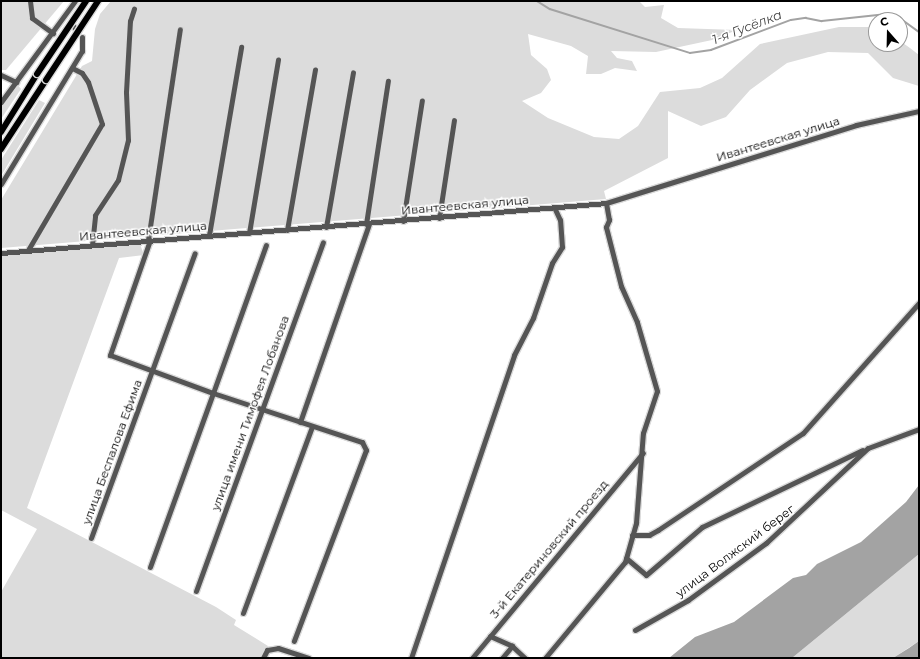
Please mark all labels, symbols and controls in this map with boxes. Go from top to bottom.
water label: 1-я Гусёлка [710,7,784,47]
north arrow [868,12,908,52]
text: С [878,14,890,30]
street label: Ивантеевская улица [715,113,841,165]
street label: Ивантеевская улица [400,192,530,218]
street label: Ивантеевская улица [78,218,208,244]
street label: улица имени Тимофея Лобанова [208,314,292,512]
street label: улица Беспалова Ефима [79,378,145,526]
street label: 3-й Екатериновский проезд [487,477,611,621]
street label: улица Волжский берег [673,502,797,600]

